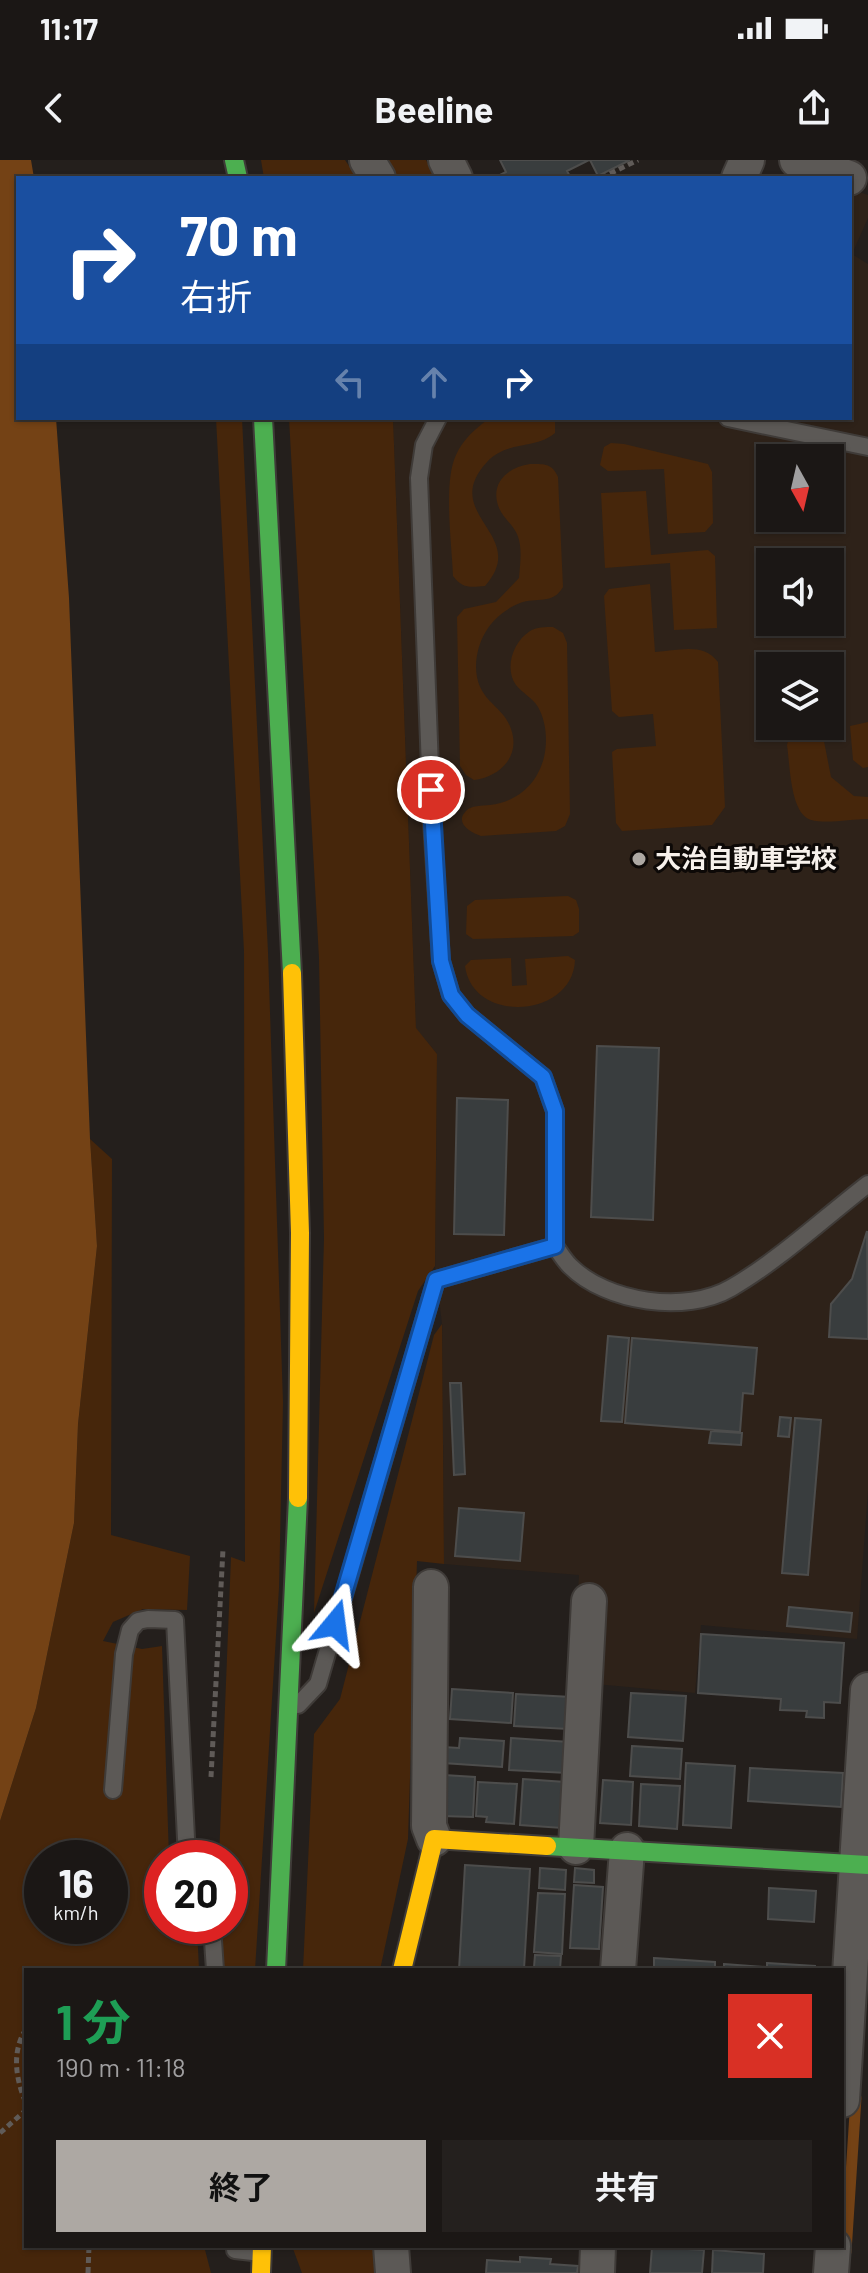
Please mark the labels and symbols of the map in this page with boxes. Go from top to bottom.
north arrow [756,444,844,532]
pin [397,756,465,824]
place label: 大治自動車学校 [655,842,837,873]
marker: 大治自動車学校 [630,850,648,868]
position arrow [293,1582,377,1666]
speed limit sign: 20 [144,1840,248,1944]

